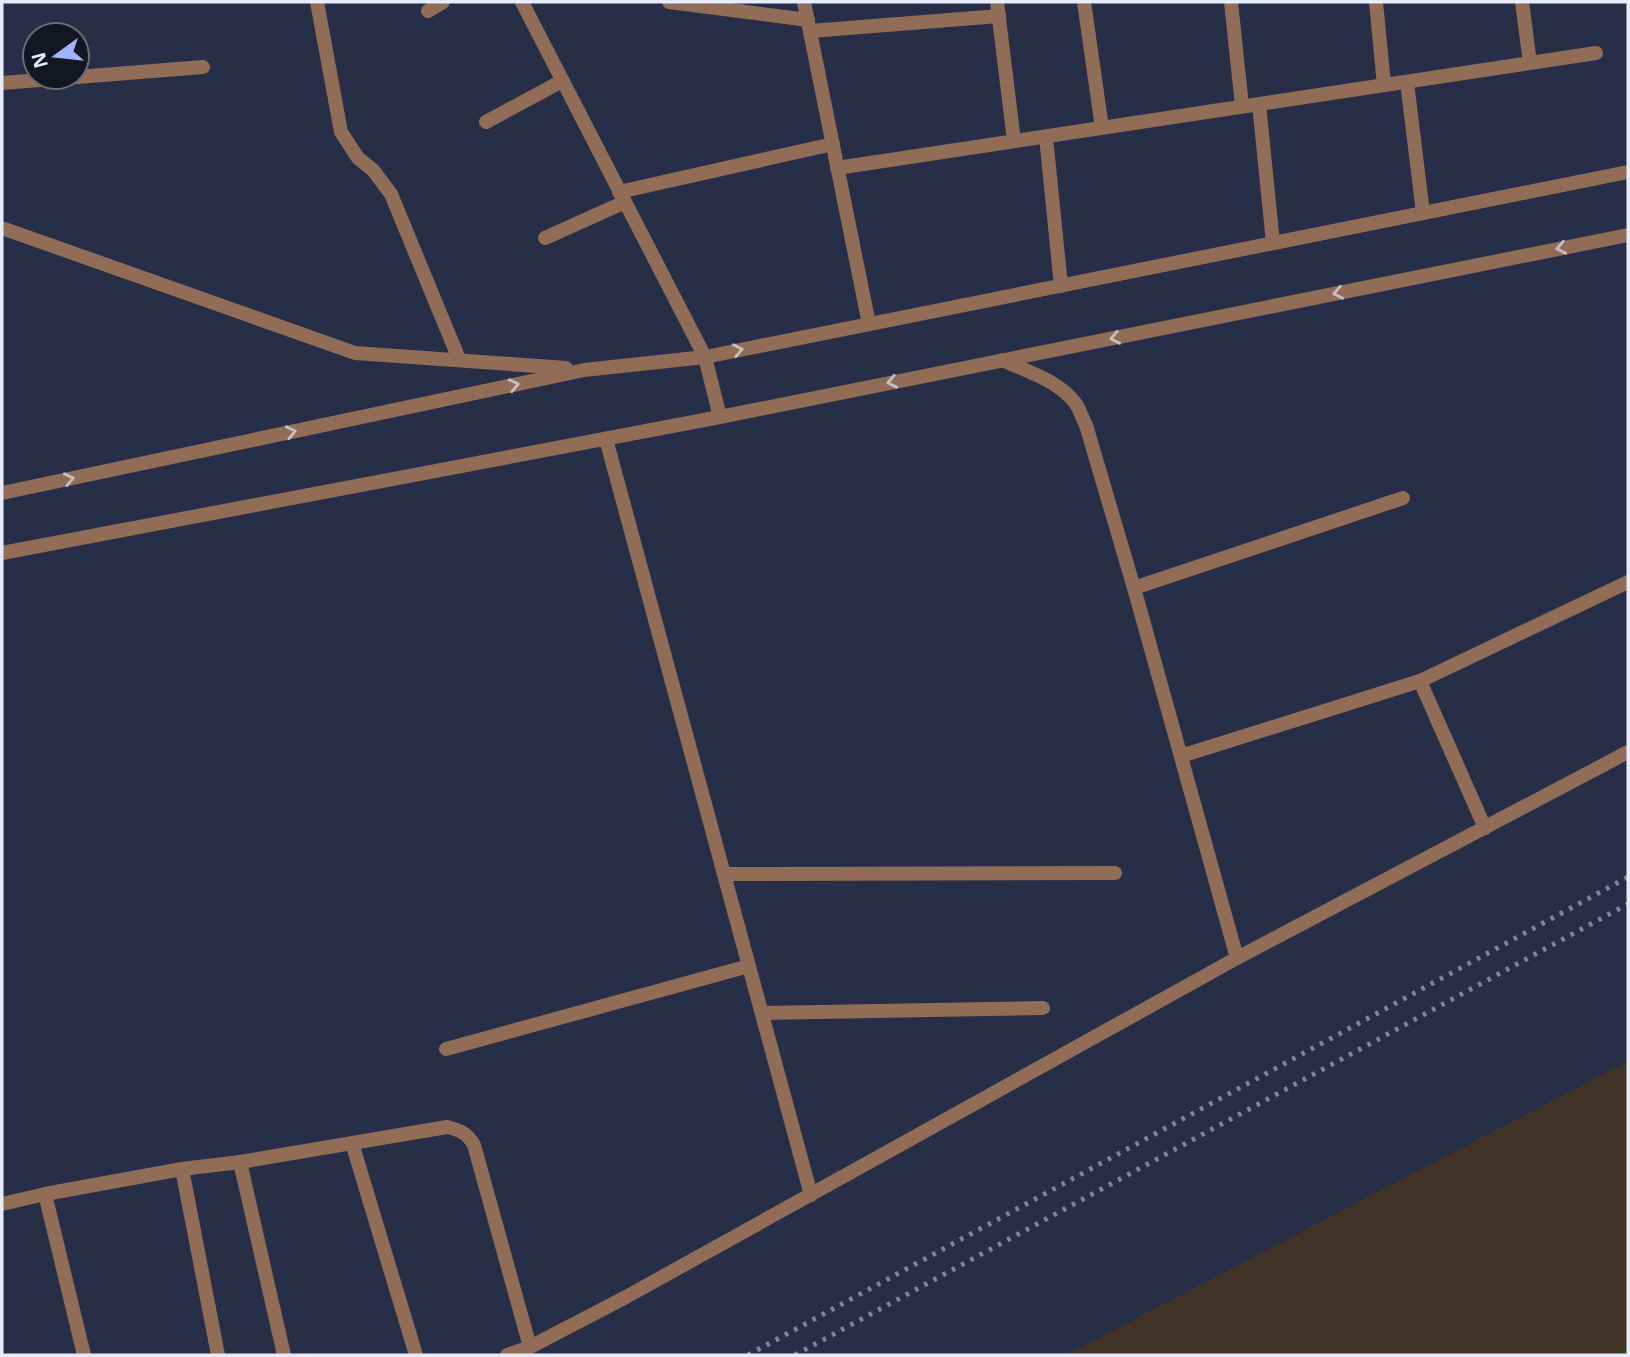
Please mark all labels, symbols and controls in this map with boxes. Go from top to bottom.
north arrow [21,21,91,91]
text: N [25,50,54,71]
one-way arrow [1555,240,1567,255]
one-way arrow [1332,284,1344,299]
one-way arrow [1109,329,1121,344]
one-way arrow [732,344,744,359]
one-way arrow [886,374,898,389]
one-way arrow [508,378,520,393]
one-way arrow [285,425,297,440]
one-way arrow [62,473,74,488]

